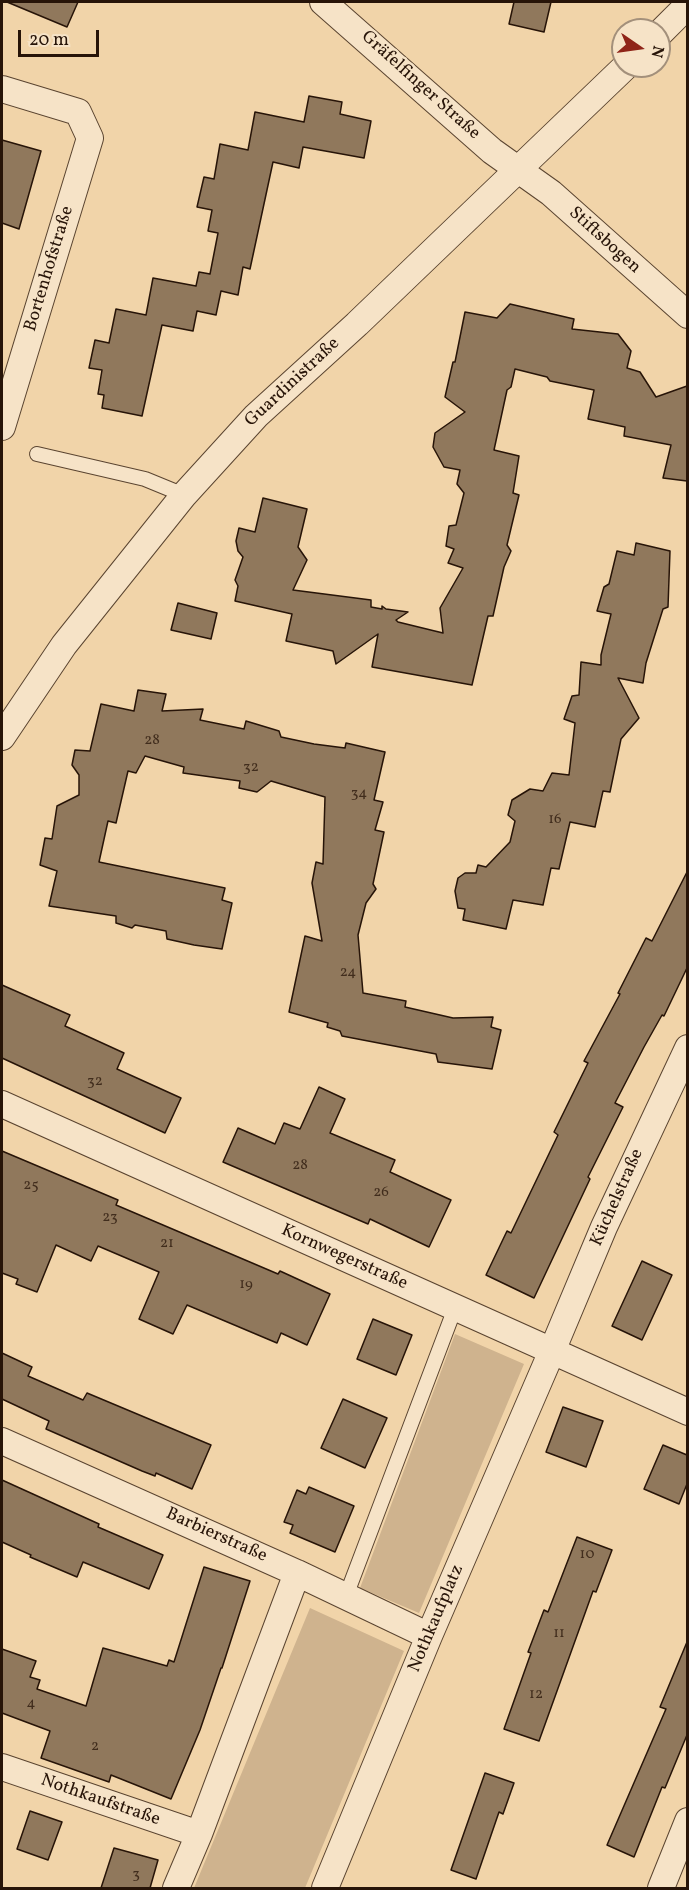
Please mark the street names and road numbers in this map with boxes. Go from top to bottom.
street label: Gräfelfinger Straße [356,27,484,145]
street label: Stiftsbogen [563,203,645,279]
street label: Bortenhofstraße [21,204,79,334]
street label: Guardinistraße [241,334,345,432]
street label: Küchelstraße [587,1146,649,1250]
street label: Kornwegerstraße [277,1220,411,1296]
street label: Barbierstraße [162,1504,270,1568]
street label: Nothkaufplatz [405,1562,469,1676]
street label: Nothkaufstraße [37,1770,163,1832]

